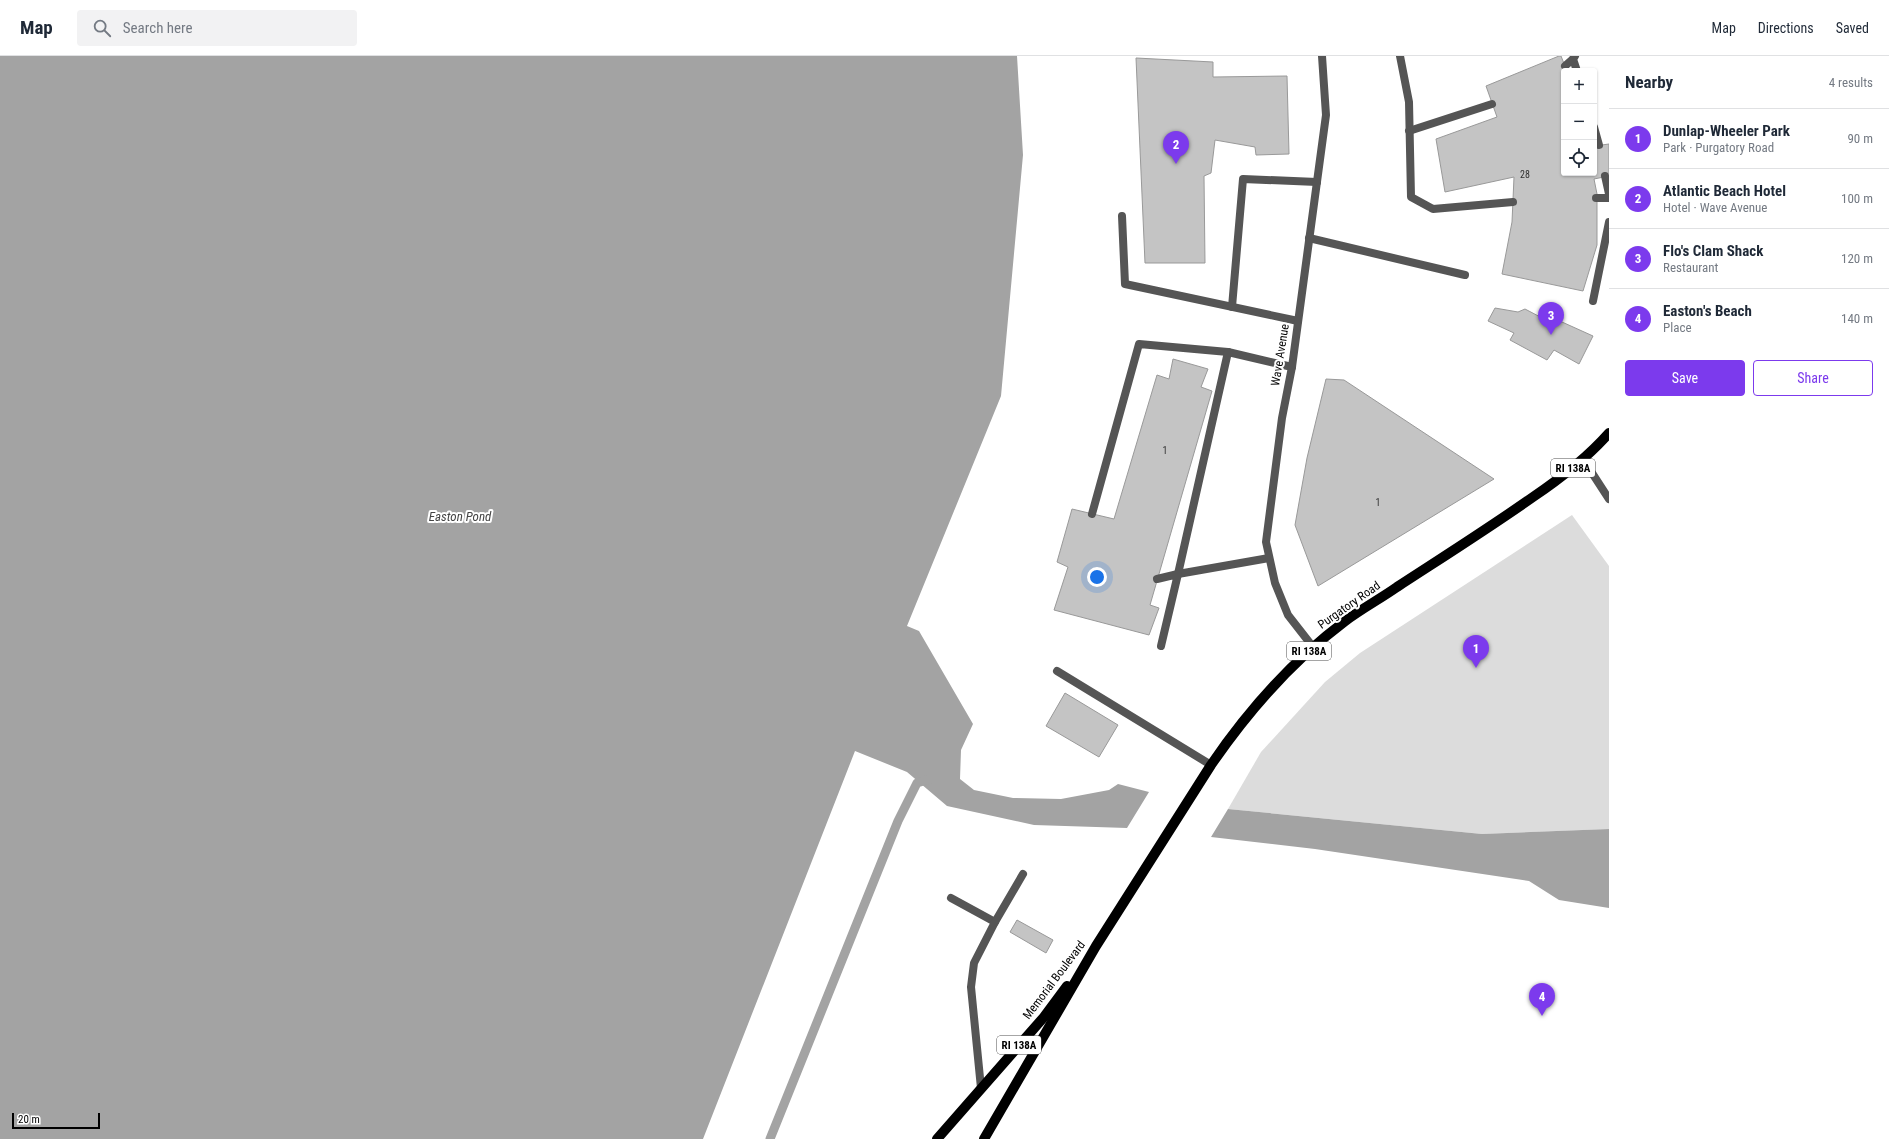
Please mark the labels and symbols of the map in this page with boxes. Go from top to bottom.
pin: 2 [1163,131,1189,164]
house number: 28 [1520,169,1530,180]
pin: 3 [1538,302,1564,335]
street label: Wave Avenue [1268,323,1292,387]
house number: 1 [1163,445,1167,456]
road number: RI 138A [1551,459,1595,477]
house number: 1 [1376,497,1380,508]
water label: Easton Pond [429,509,492,524]
your location [1087,567,1107,587]
street label: Purgatory Road [1315,578,1383,632]
pin: 1 [1463,635,1489,668]
road number: RI 138A [1287,642,1331,660]
street label: Memorial Boulevard [1020,938,1088,1022]
pin: 4 [1529,983,1555,1016]
road number: RI 138A [997,1036,1041,1054]
scale bar [12,1111,100,1130]

